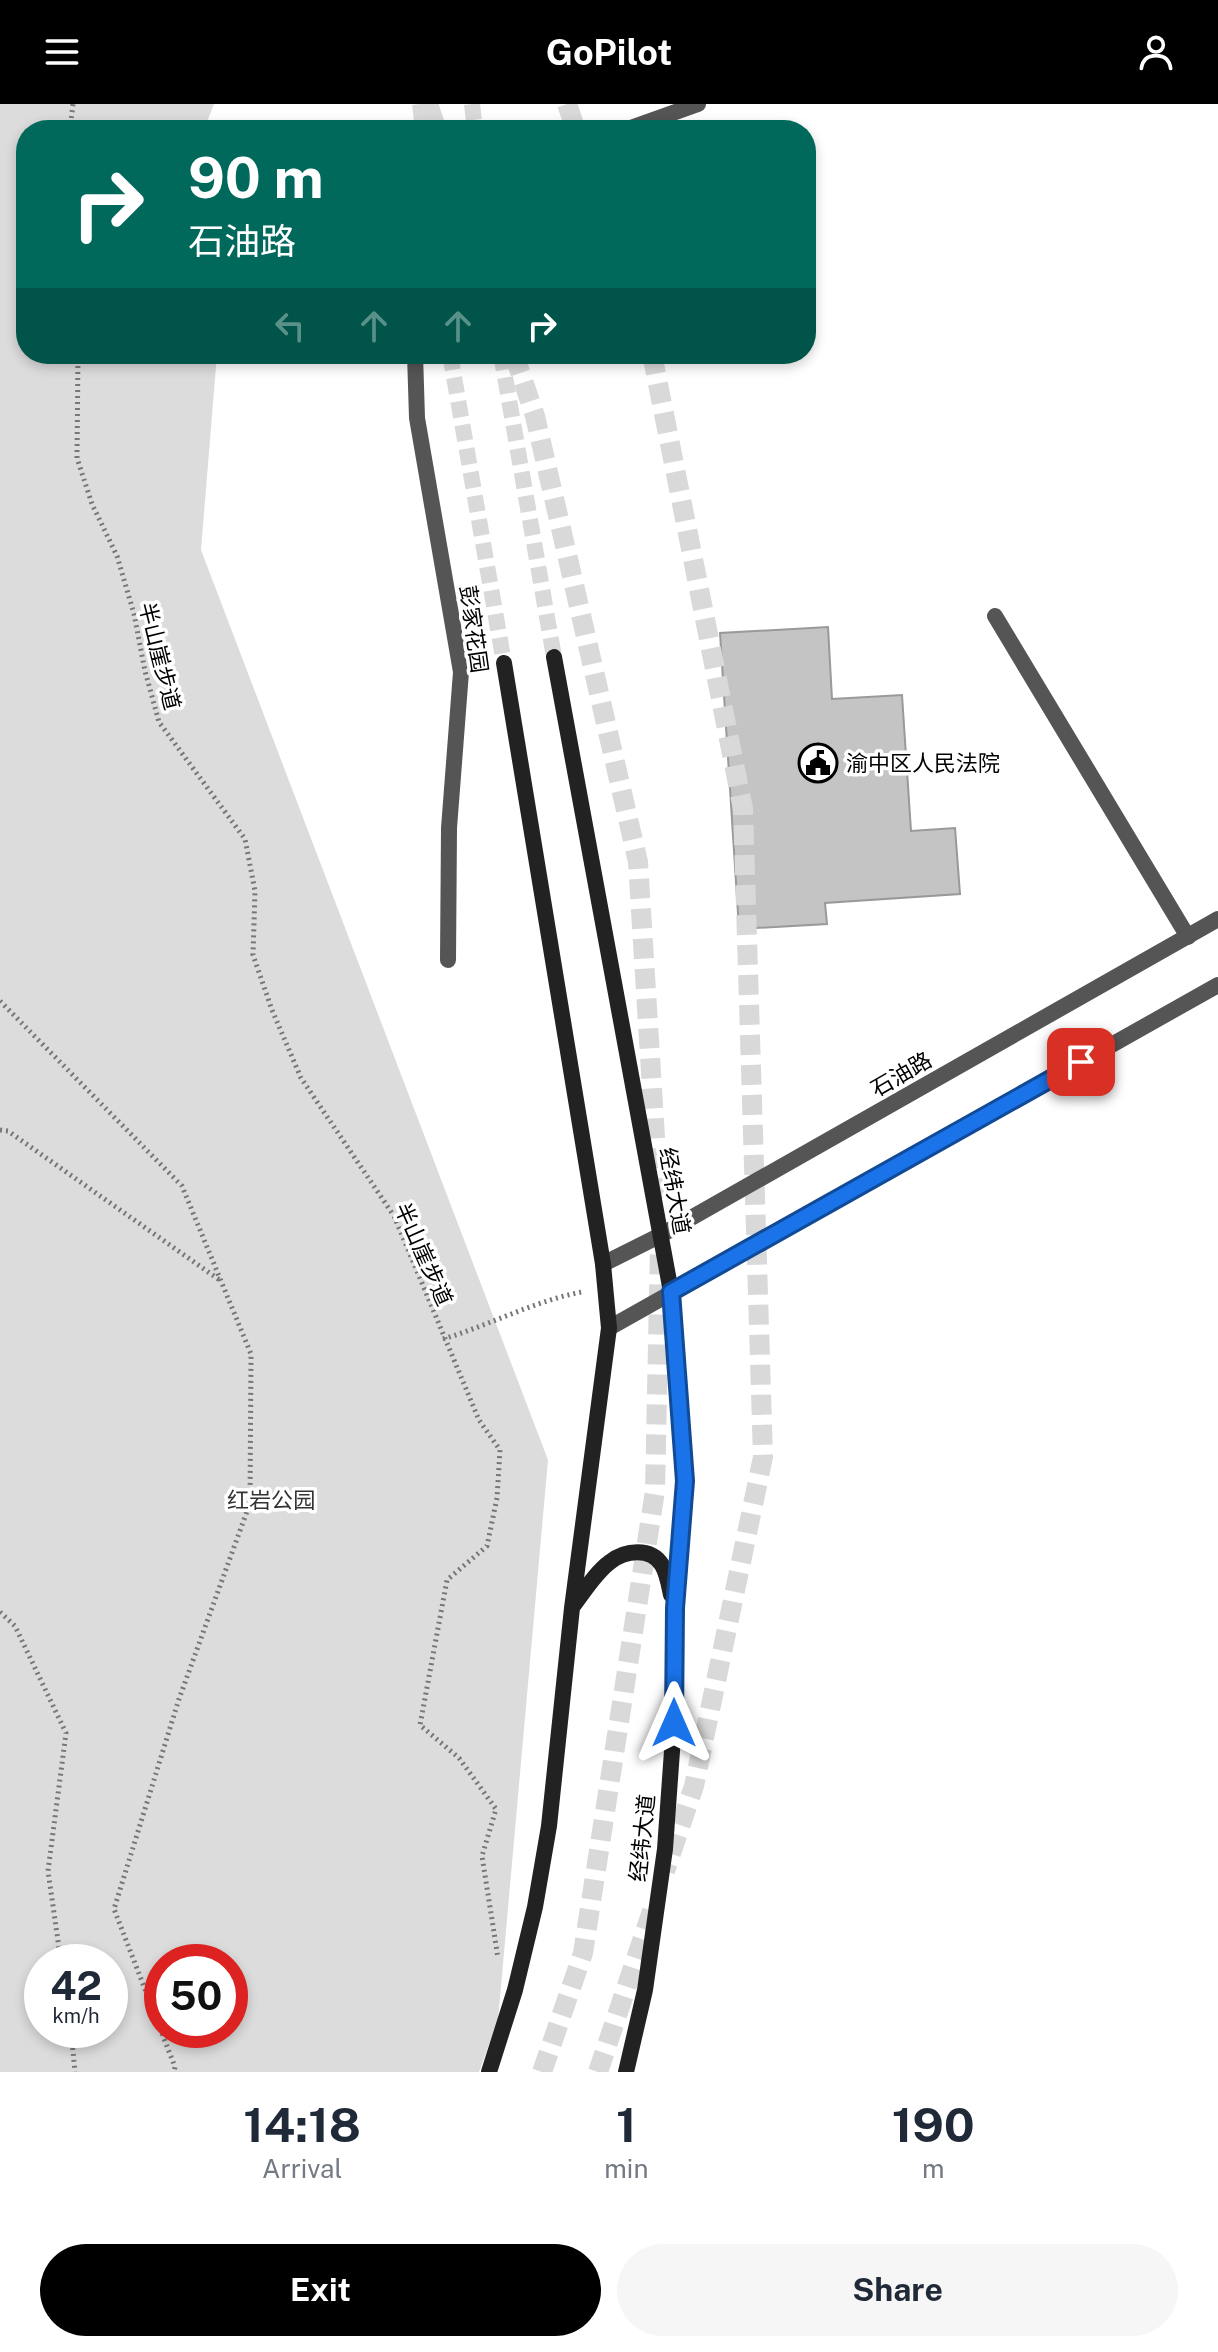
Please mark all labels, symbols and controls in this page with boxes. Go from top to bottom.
icon: menu [40,30,84,74]
icon: person [1134,30,1178,74]
text: GoPilot [546,31,672,73]
text: 90 m [188,145,324,211]
icon: right [56,152,160,256]
text: 石油路 [188,220,296,262]
icon: left [268,304,312,348]
icon: ahead [352,304,396,348]
icon: ahead [436,304,480,348]
icon: right [520,304,564,348]
street label: 彭家花园 [455,584,493,674]
street label: 半山崖步道 [134,599,186,713]
public building icon: 渝中区人民法院 [797,742,839,784]
place label: 渝中区人民法院 [846,750,1000,776]
pin [1047,1028,1115,1096]
icon: arrive [1059,1040,1103,1084]
street label: 石油路 [866,1046,936,1102]
street label: 经纬大道 [655,1145,695,1237]
street label: 半山崖步道 [390,1198,458,1310]
park label: 红岩公园 [227,1487,315,1513]
position arrow [632,1681,716,1765]
street label: 经纬大道 [624,1793,660,1883]
speed limit sign: 50 [144,1944,248,2048]
text: 42 [50,1962,102,2009]
text: km/h [52,2004,100,2028]
text: 14:18 [243,2096,361,2153]
text: 1 [616,2096,637,2153]
text: 190 [892,2096,975,2153]
text: Arrival [262,2153,342,2184]
text: min [604,2153,648,2184]
text: m [922,2153,944,2184]
button: Exit [40,2244,601,2336]
button: Share [617,2244,1178,2336]

